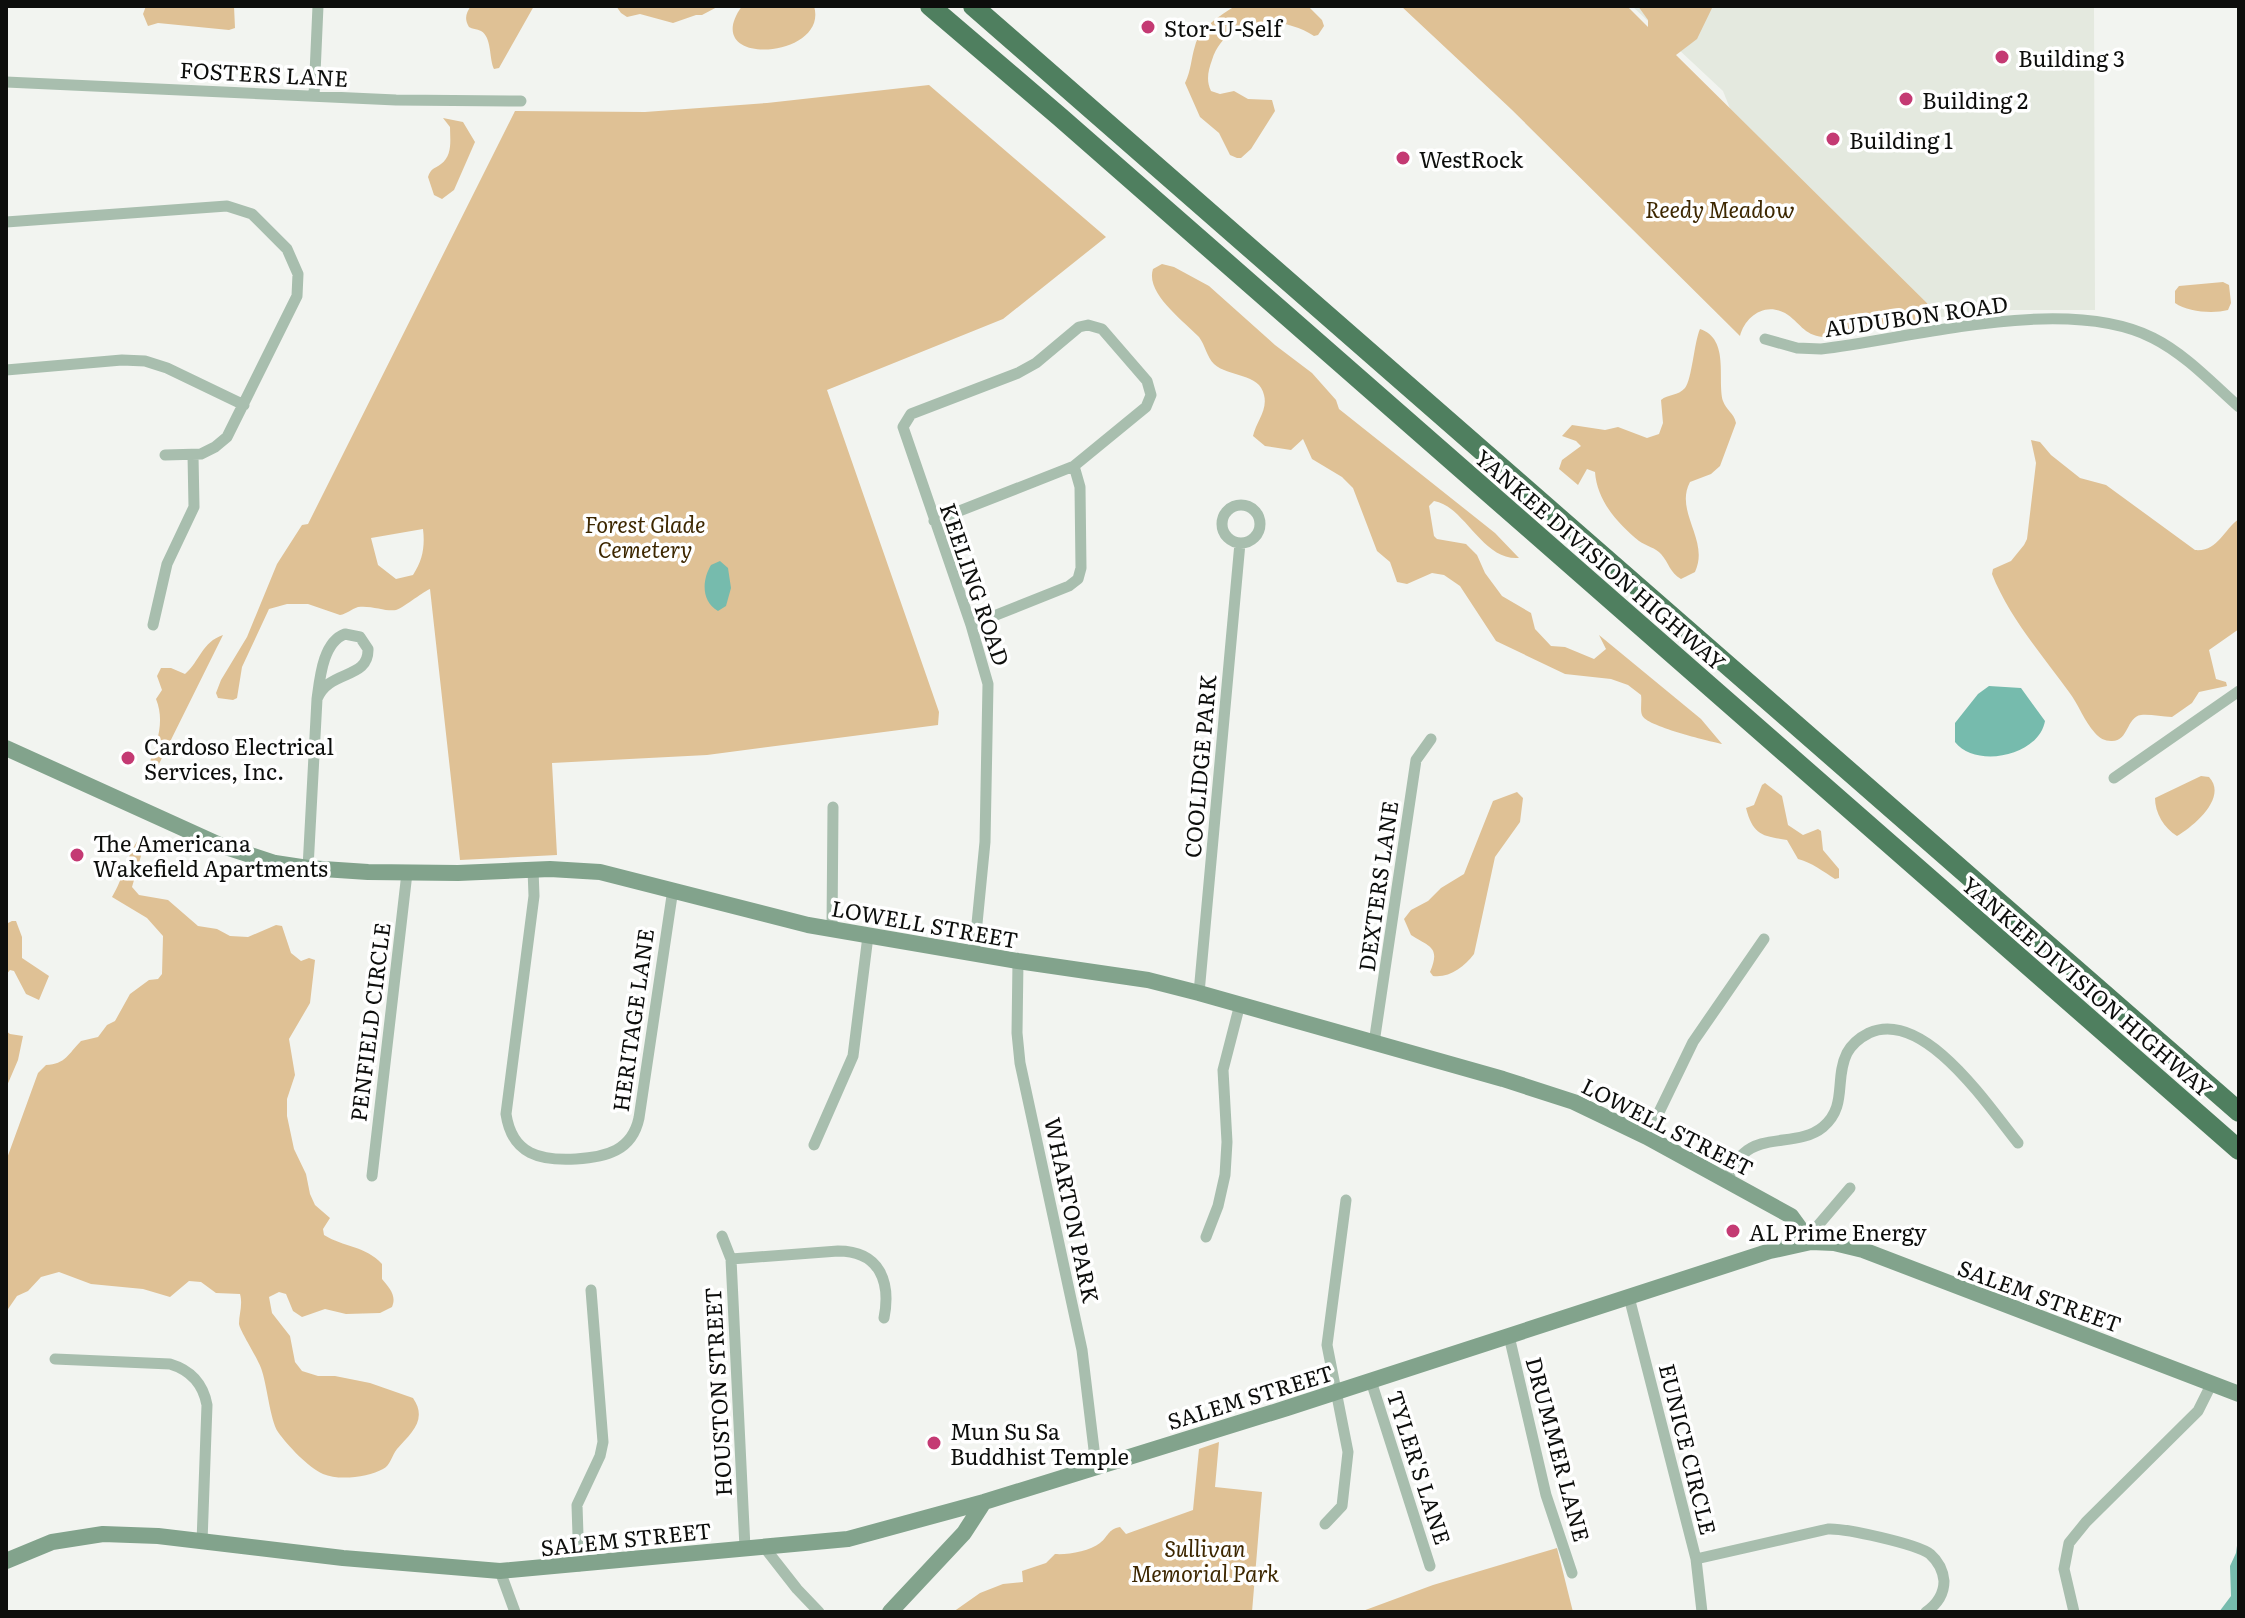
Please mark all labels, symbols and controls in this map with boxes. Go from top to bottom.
place label: Stor-U-Self [1164,11,1283,44]
marker: Stor-U-Self [1139,18,1157,36]
place label: Building 3 [2018,41,2125,74]
marker: Building 3 [1993,48,2011,66]
street label: FOSTERS LANE [179,52,349,94]
place label: Building 2 [1922,83,2028,116]
marker: Building 2 [1897,90,1915,108]
place label: Building 1 [1849,123,1953,156]
marker: Building 1 [1824,130,1842,148]
place label: WestRock [1419,142,1524,175]
marker: WestRock [1394,149,1412,167]
park label: Reedy Meadow [1645,192,1795,225]
street label: AUDUBON ROAD [1822,286,2010,344]
street label: YANKEE DIVISION HIGHWAY [1468,441,1734,678]
street label: KEELING ROAD [933,498,1019,670]
park label: Forest Glade Cemetery [585,507,705,565]
street label: COOLIDGE PARK [1175,673,1223,859]
place label: Cardoso Electrical Services, Inc. [144,729,334,787]
marker: Cardoso Electrical Services, Inc. [119,749,137,767]
street label: DEXTERS LANE [1349,798,1405,974]
place label: The Americana Wakefield Apartments [93,826,328,884]
marker: The Americana Wakefield Apartments [68,846,86,864]
street label: YANKEE DIVISION HIGHWAY [1955,868,2221,1105]
street label: LOWELL STREET [829,890,1021,956]
street label: PENFIELD CIRCLE [340,921,398,1123]
street label: HERITAGE LANE [603,926,661,1114]
street label: LOWELL STREET [1576,1068,1760,1184]
street label: WHARTON PARK [1037,1114,1109,1306]
place label: AL Prime Energy [1749,1215,1927,1248]
marker: AL Prime Energy [1724,1222,1742,1240]
street label: SALEM STREET [1954,1250,2126,1340]
street label: HOUSTON STREET [695,1287,739,1497]
street label: DRUMMER LANE [1518,1353,1600,1545]
street label: SALEM STREET [1163,1355,1337,1437]
street label: EUNICE CIRCLE [1652,1360,1726,1538]
street label: TYLER'S LANE [1380,1386,1460,1548]
place label: Mun Su Sa Buddhist Temple [950,1414,1129,1472]
marker: Mun Su Sa Buddhist Temple [925,1434,943,1452]
street label: SALEM STREET [539,1513,713,1563]
park label: Sullivan Memorial Park [1131,1531,1279,1589]

